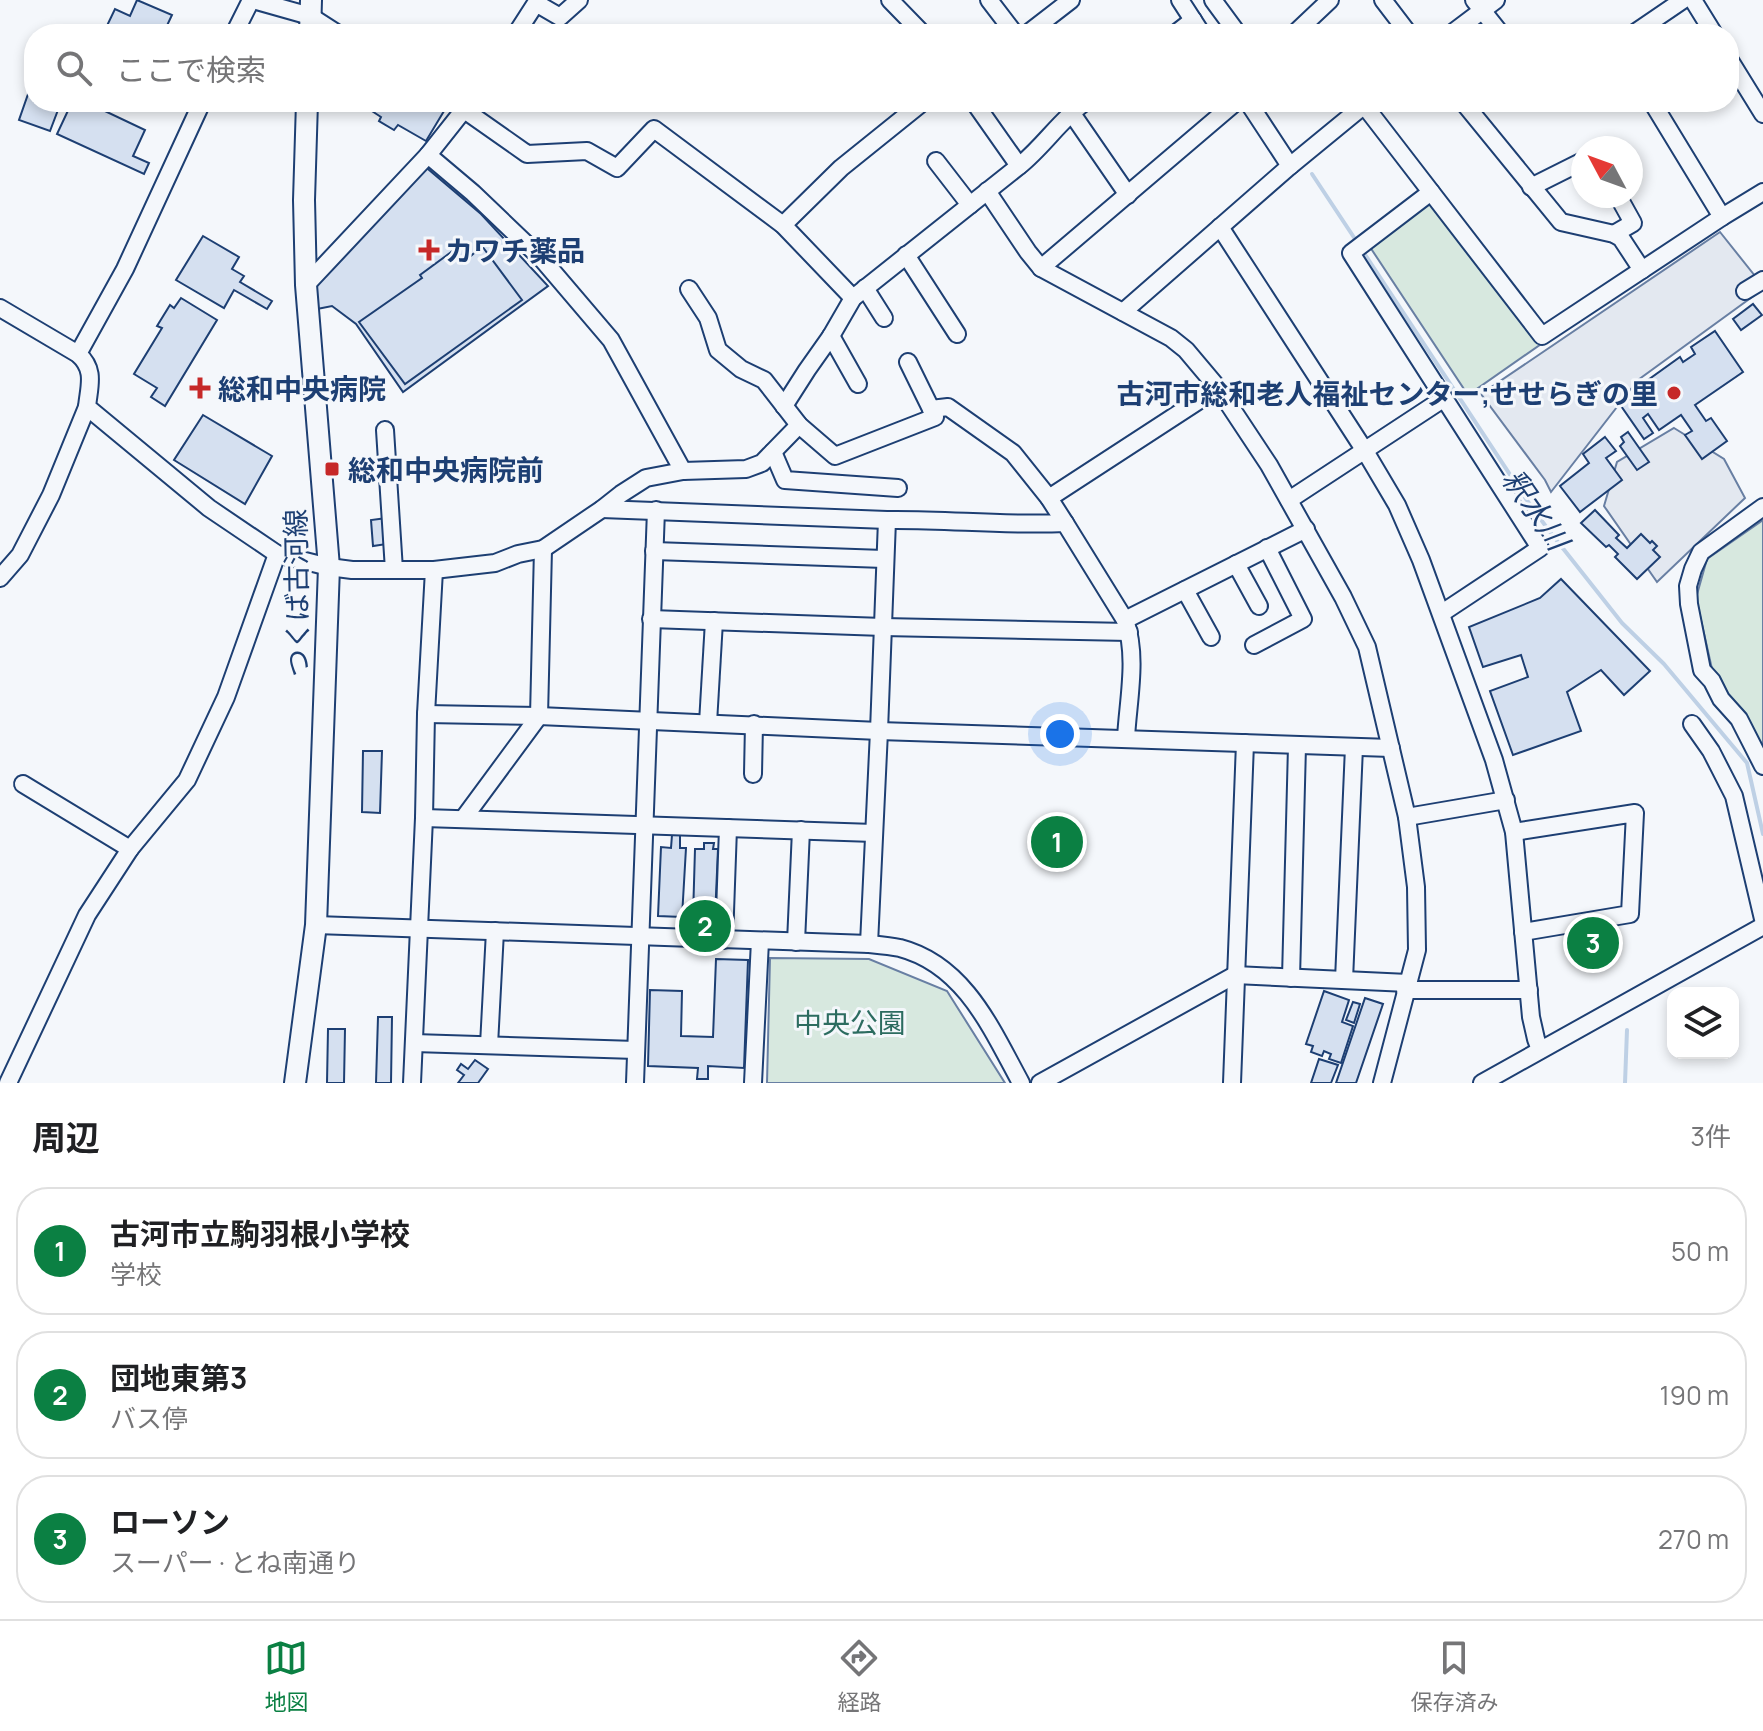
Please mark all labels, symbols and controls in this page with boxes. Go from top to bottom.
search box [24,24,1739,112]
icon: search [52,46,96,90]
text: ここで検索 [116,49,266,90]
north arrow [1571,136,1643,208]
place label: カワチ薬品 [445,231,585,269]
marker: カワチ薬品 [420,241,438,259]
place label: 総和中央病院 [218,369,386,407]
place label: 古河市総和老人福祉センター;せせらぎの里 [1116,374,1658,412]
marker: 総和中央病院 [189,377,211,399]
marker: 古河市総和老人福祉センター;せせらぎの里 [1665,384,1683,402]
place label: 総和中央病院前 [348,450,544,488]
marker: 総和中央病院前 [323,460,341,478]
water label: 釈水川 [1493,460,1580,560]
street label: つくば古河線 [276,509,316,677]
your location [1040,714,1080,754]
pin: 1 [1031,812,1083,872]
pin: 2 [679,896,731,956]
pin: 3 [1567,913,1619,973]
map controls [1667,987,1739,1059]
button: layers [1667,987,1739,1059]
park label: 中央公園 [794,1003,906,1041]
text: 周辺 [32,1114,100,1160]
text: 3件 [1691,1118,1731,1154]
text: 古河市立駒羽根小学校 [110,1213,410,1254]
text: 1 [54,1233,66,1269]
text: 50 m [1671,1233,1729,1269]
text: 学校 [110,1256,162,1292]
text: 団地東第3 [110,1357,247,1398]
text: 2 [52,1377,68,1413]
text: 190 m [1660,1377,1729,1413]
text: バス停 [110,1400,188,1436]
text: ローソン [110,1501,230,1542]
text: 3 [52,1521,68,1557]
text: 270 m [1658,1521,1729,1557]
text: スーパー · とね南通り [110,1544,360,1580]
tab: 地図 [264,1636,309,1717]
tab: 経路 [837,1636,882,1717]
tab: 保存済み [1410,1636,1499,1717]

